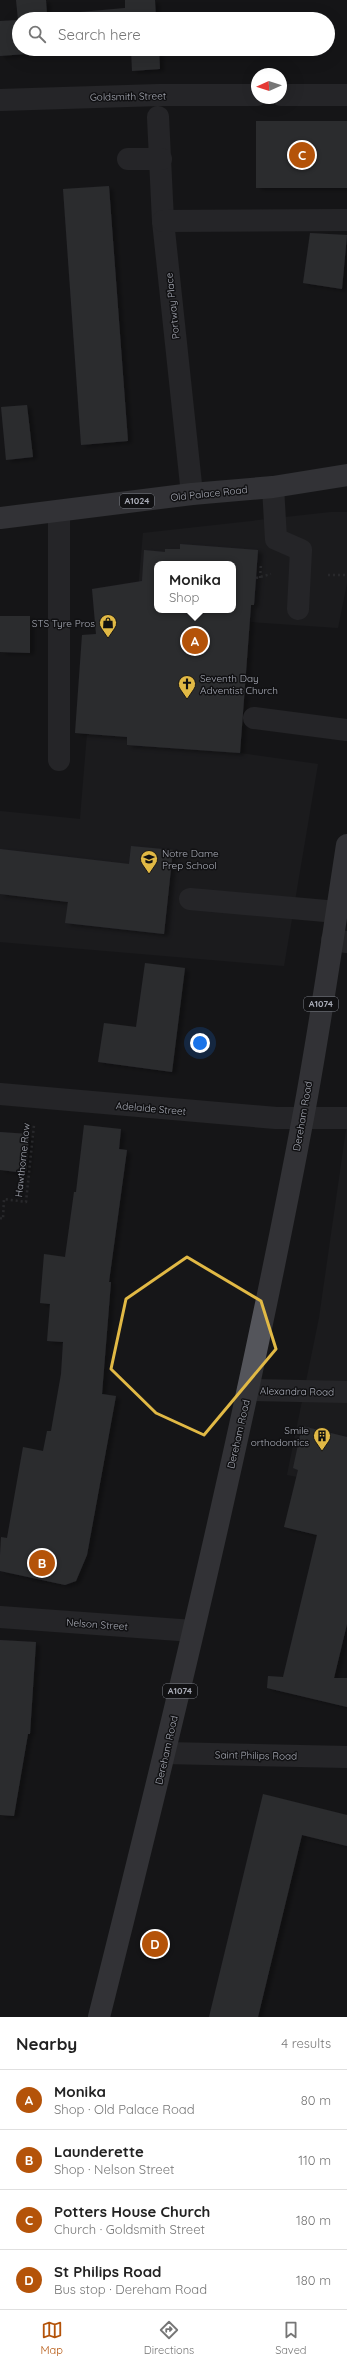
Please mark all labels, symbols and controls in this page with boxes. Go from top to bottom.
search box [12,12,335,56]
icon: search [26,23,48,45]
text: Search here [58,25,141,44]
north arrow [251,68,287,104]
street label: Goldsmith Street [90,89,167,104]
pin: C [289,140,315,170]
street label: Portway Place [163,272,182,340]
street label: Old Palace Road [170,483,248,504]
road number: A1024 [120,494,154,508]
popup [154,561,236,613]
text: Monika [169,570,221,589]
text: Shop [169,589,199,605]
shop icon: STS Tyre Pros [98,613,118,638]
place label: STS Tyre Pros [32,617,95,630]
pin: A [182,626,208,656]
place label: Seventh Day Adventist Church [200,672,278,697]
church icon: Seventh Day Adventist Church [177,674,197,699]
place label: Notre Dame Prep School [162,847,219,872]
school or university icon: Notre Dame Prep School [139,849,159,874]
road number: A1074 [304,997,338,1011]
your location [190,1033,210,1053]
street label: Dereham Road [290,1080,315,1152]
street label: Adelaide Street [115,1099,187,1118]
street label: Hawthorne Row [12,1122,33,1198]
street label: Alexandra Road [260,1384,334,1399]
street label: Dereham Road [224,1398,253,1470]
place label: Smile orthodontics [251,1424,309,1449]
building icon: Smile orthodontics [312,1426,332,1451]
pin: B [29,1548,55,1578]
street label: Nelson Street [66,1616,129,1633]
road number: A1074 [163,1684,197,1698]
street label: Dereham Road [152,1714,181,1786]
street label: Saint Philips Road [215,1748,297,1763]
pin: D [142,1929,168,1959]
text: Nearby [16,2033,77,2054]
text: 4 results [281,2035,331,2051]
text: Monika [54,2082,106,2101]
text: A [25,2092,33,2108]
text: 80 m [301,2092,331,2108]
text: Shop · Old Palace Road [54,2101,195,2117]
text: Launderette [54,2142,144,2161]
text: B [25,2152,33,2168]
text: 110 m [298,2152,331,2168]
text: Shop · Nelson Street [54,2161,174,2177]
text: Potters House Church [54,2202,210,2221]
text: C [25,2212,33,2228]
text: 180 m [296,2212,331,2228]
text: Church · Goldsmith Street [54,2221,205,2237]
text: St Philips Road [54,2262,162,2281]
text: D [24,2272,34,2288]
text: 180 m [296,2272,331,2288]
text: Bus stop · Dereham Road [54,2281,207,2297]
tab: Map [40,2319,63,2357]
tab: Directions [144,2319,194,2357]
tab: Saved [275,2319,307,2357]

